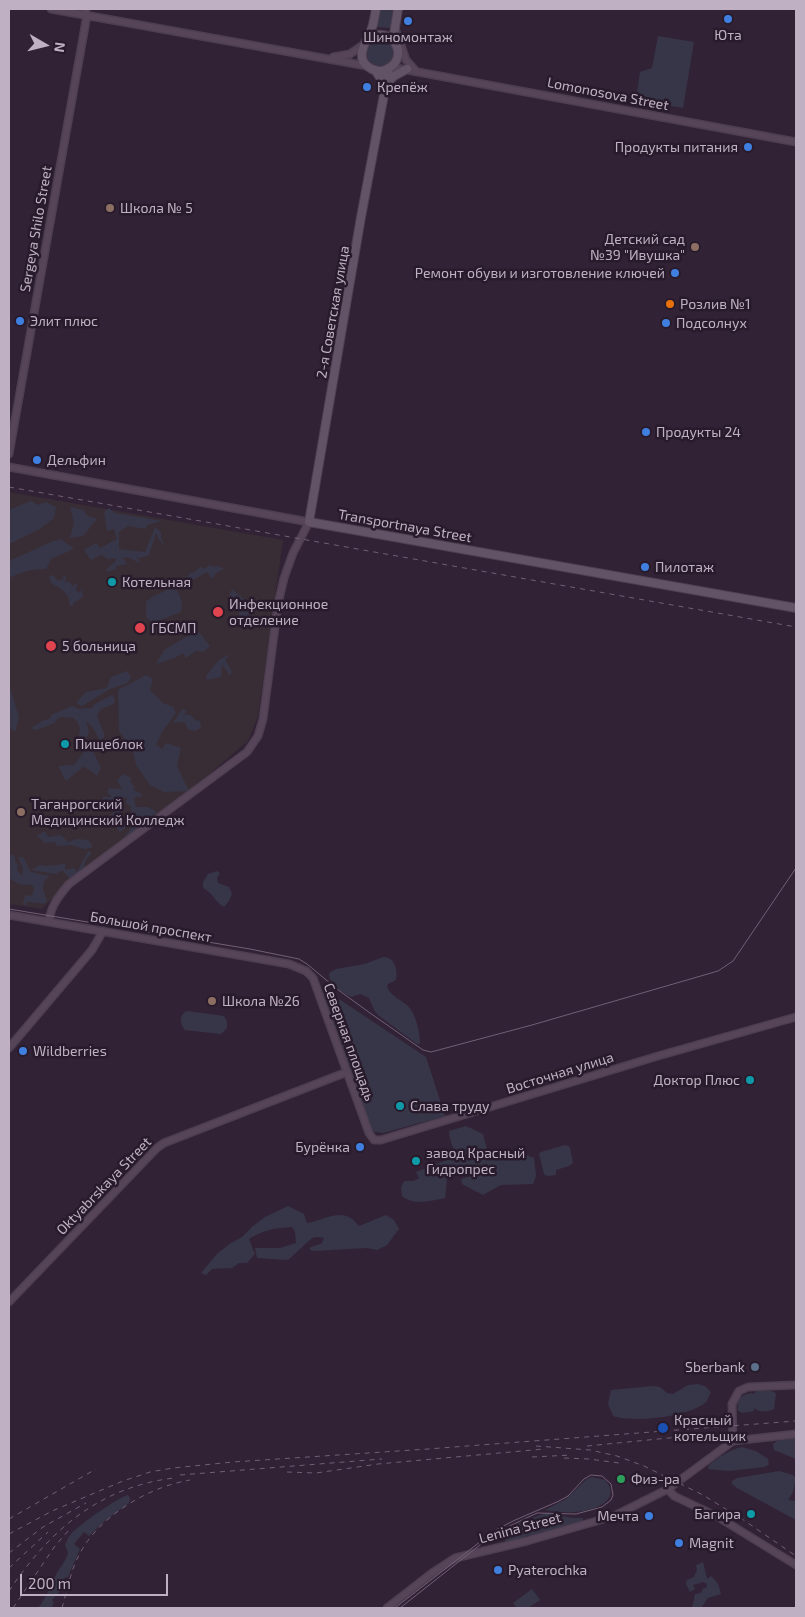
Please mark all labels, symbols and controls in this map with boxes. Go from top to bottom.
marker: Юта [722,13,734,25]
marker: Шиномонтаж [402,15,414,27]
north arrow [20,20,70,70]
place label: Юта [714,27,742,43]
place label: Шиномонтаж [363,29,453,45]
text: N [51,41,69,53]
street label: Lomonosova Street [546,74,670,114]
place label: Крепёж [377,79,428,95]
marker: Крепёж [361,81,373,93]
place label: Продукты питания [615,139,738,155]
marker: Продукты питания [742,141,754,153]
street label: Sergeya Shilo Street [17,165,55,293]
place label: Школа № 5 [120,200,193,216]
marker: Школа № 5 [104,202,116,214]
place label: Детский сад №39 "Ивушка" [590,231,685,264]
marker: Детский сад №39 "Ивушка" [689,241,701,253]
street label: 2-я Советская улица [313,244,353,380]
place label: Ремонт обуви и изготовление ключей [415,265,665,281]
marker: Ремонт обуви и изготовление ключей [669,267,681,279]
place label: Розлив №1 [680,296,751,312]
marker: Розлив №1 [664,298,676,310]
place label: Элит плюс [30,313,98,329]
marker: Элит плюс [14,315,26,327]
place label: Подсолнух [676,315,747,331]
marker: Подсолнух [660,317,672,329]
place label: Продукты 24 [656,424,741,440]
marker: Продукты 24 [640,426,652,438]
place label: Дельфин [47,452,106,468]
marker: Дельфин [31,454,43,466]
street label: Transportnaya Street [337,506,473,546]
place label: Пилотаж [655,559,714,575]
marker: Пилотаж [639,561,651,573]
place label: Котельная [122,574,191,590]
marker: Котельная [106,576,118,588]
place label: Инфекционное отделение [229,596,328,628]
marker: Инфекционное отделение [211,605,225,619]
place label: ГБСМП [151,620,196,636]
marker: ГБСМП [133,621,147,635]
place label: 5 больница [62,638,136,654]
marker: 5 больница [44,639,58,653]
place label: Пищеблок [75,736,143,752]
marker: Пищеблок [59,738,71,750]
place label: Таганрогский Медицинский Колледж [31,796,184,829]
marker: Таганрогский Медицинский Колледж [15,806,27,818]
street label: Большой проспект [89,908,213,946]
street label: Северная площадь [320,981,378,1103]
place label: Школа №26 [222,993,300,1009]
marker: Школа №26 [206,995,218,1007]
place label: Wildberries [33,1043,107,1059]
marker: Wildberries [17,1045,29,1057]
street label: Восточная улица [504,1049,616,1097]
place label: Доктор Плюс [654,1072,740,1088]
marker: Доктор Плюс [744,1074,756,1086]
place label: Слава труду [410,1098,490,1114]
marker: Слава труду [394,1100,406,1112]
street label: Oktyabrskaya Street [53,1134,155,1238]
place label: Бурёнка [295,1139,350,1155]
marker: Бурёнка [354,1141,366,1153]
place label: завод Красный Гидропрес [426,1145,525,1178]
marker: завод Красный Гидропрес [410,1155,422,1167]
place label: Sberbank [685,1359,745,1375]
marker: Sberbank [749,1361,761,1373]
place label: Красный котельщик [674,1412,746,1444]
marker: Красный котельщик [656,1421,670,1435]
place label: Физ-ра [631,1471,680,1487]
marker: Физ-ра [615,1473,627,1485]
place label: Багира [694,1506,741,1522]
place label: Мечта [597,1508,639,1524]
marker: Багира [745,1508,757,1520]
street label: Lenina Street [477,1509,563,1547]
marker: Мечта [643,1510,655,1522]
place label: Magnit [689,1535,734,1551]
marker: Magnit [673,1537,685,1549]
place label: Pyaterochka [508,1562,587,1578]
scale bar [22,1564,170,1596]
marker: Pyaterochka [492,1564,504,1576]
text: 200 m [28,1574,71,1592]

